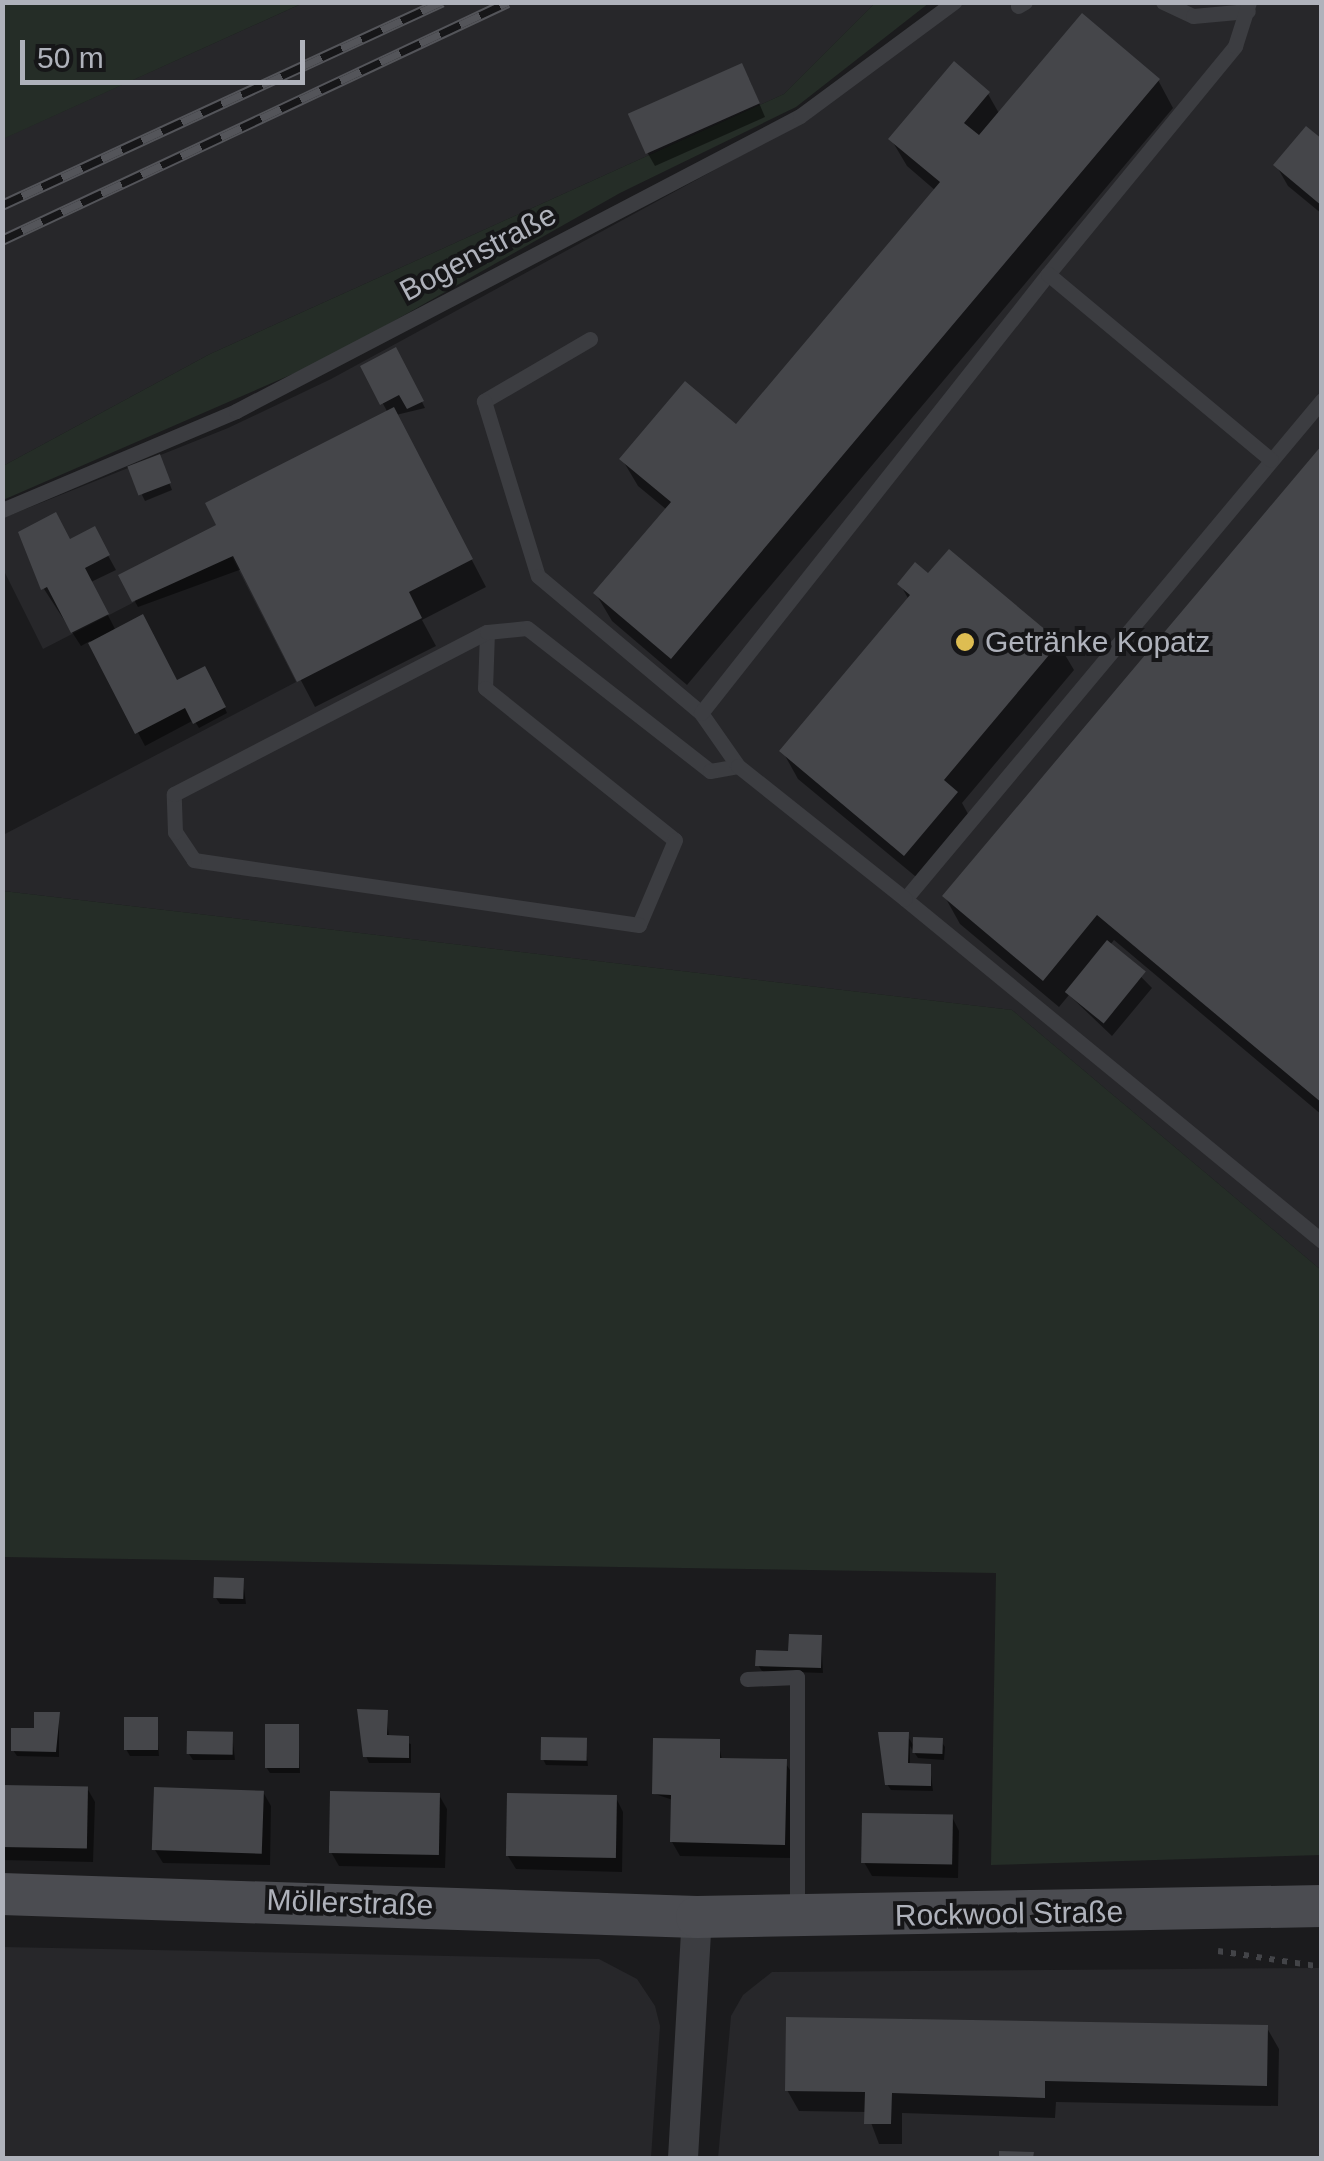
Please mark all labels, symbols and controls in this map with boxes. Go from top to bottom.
scale bar [25,20,310,82]
text: 50 m [37,41,104,74]
street label: Bogenstraße [394,197,562,309]
place label: Getränke Kopatz [985,624,1210,660]
marker: Getränke Kopatz [954,631,976,653]
street label: Möllerstraße [266,1882,434,1924]
street label: Rockwool Straße [894,1894,1124,1934]

